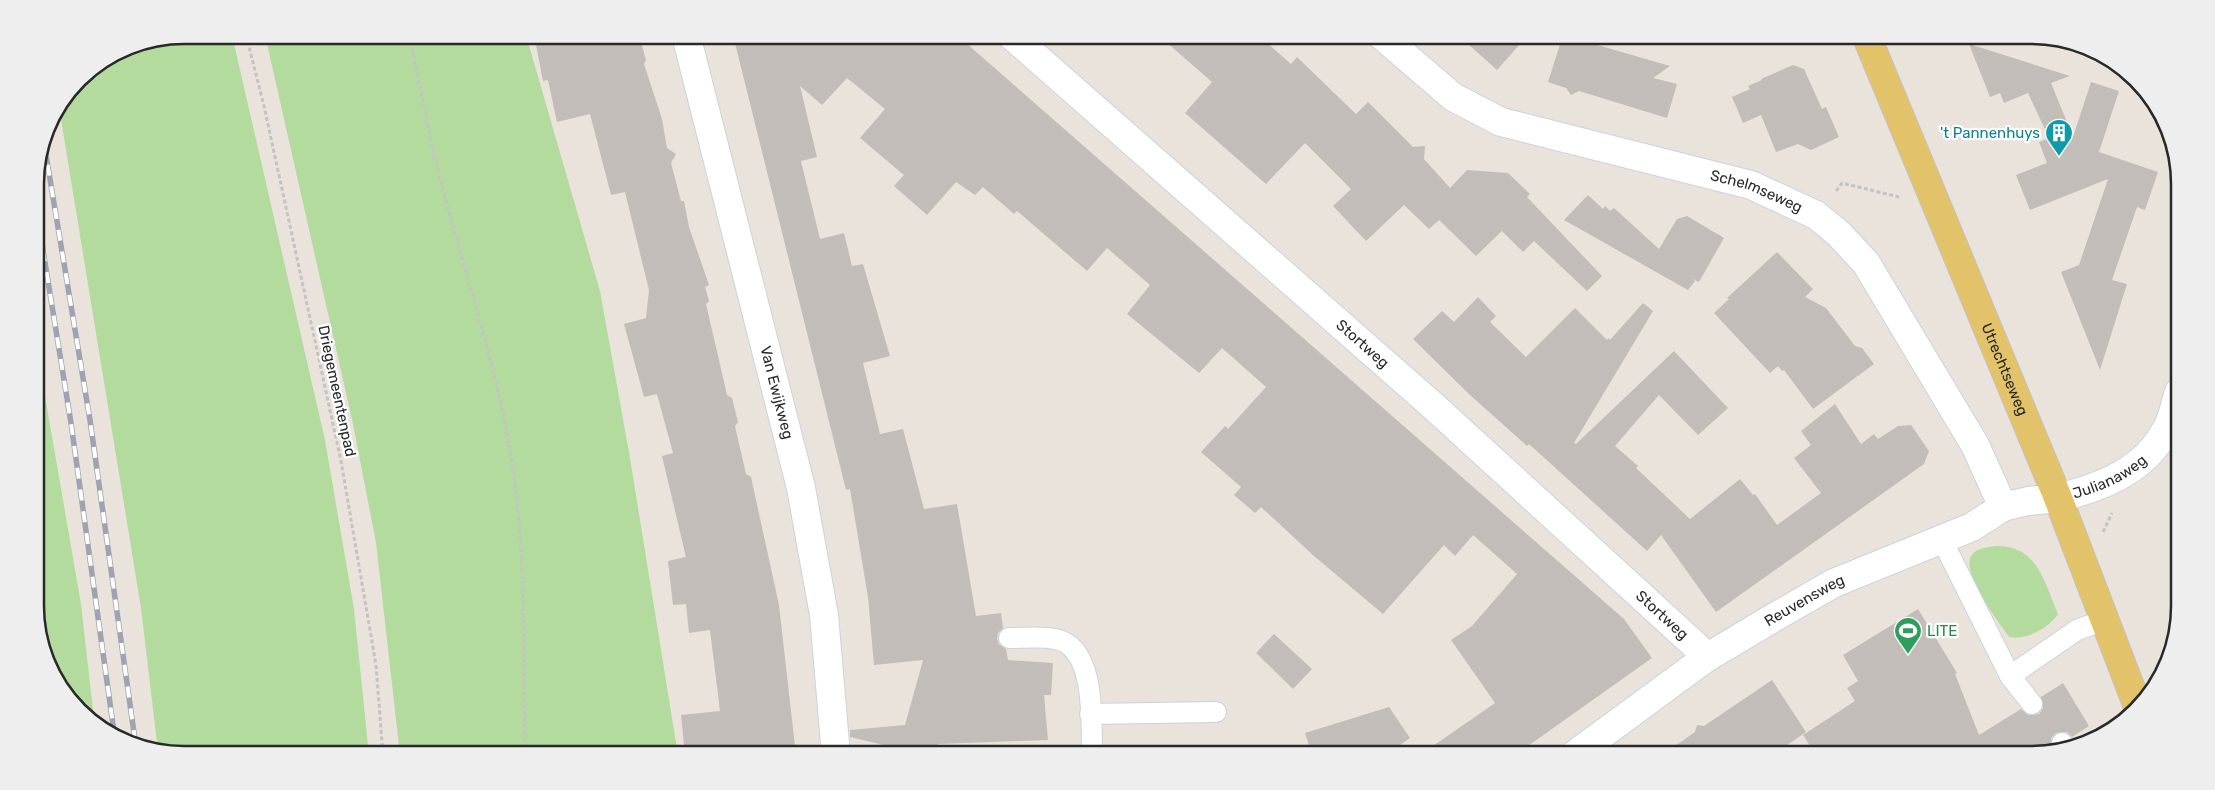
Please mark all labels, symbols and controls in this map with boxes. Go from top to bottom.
building icon: 't Pannenhuys [2044,118,2074,157]
place label: 't Pannenhuys [1940,124,2040,142]
street label: Schelmseweg [1708,166,1805,216]
street label: Stortweg [1332,316,1393,372]
street label: Utrechtseweg [1977,320,2032,418]
street label: Driegemeentenpad [314,324,360,458]
street label: Van Ewijkweg [756,344,797,441]
street label: Julianaweg [2071,451,2150,503]
street label: Reuvensweg [1761,571,1847,630]
street label: Stortweg [1632,587,1692,643]
sports icon: LITE [1893,616,1923,655]
place label: LITE [1927,622,1957,640]

